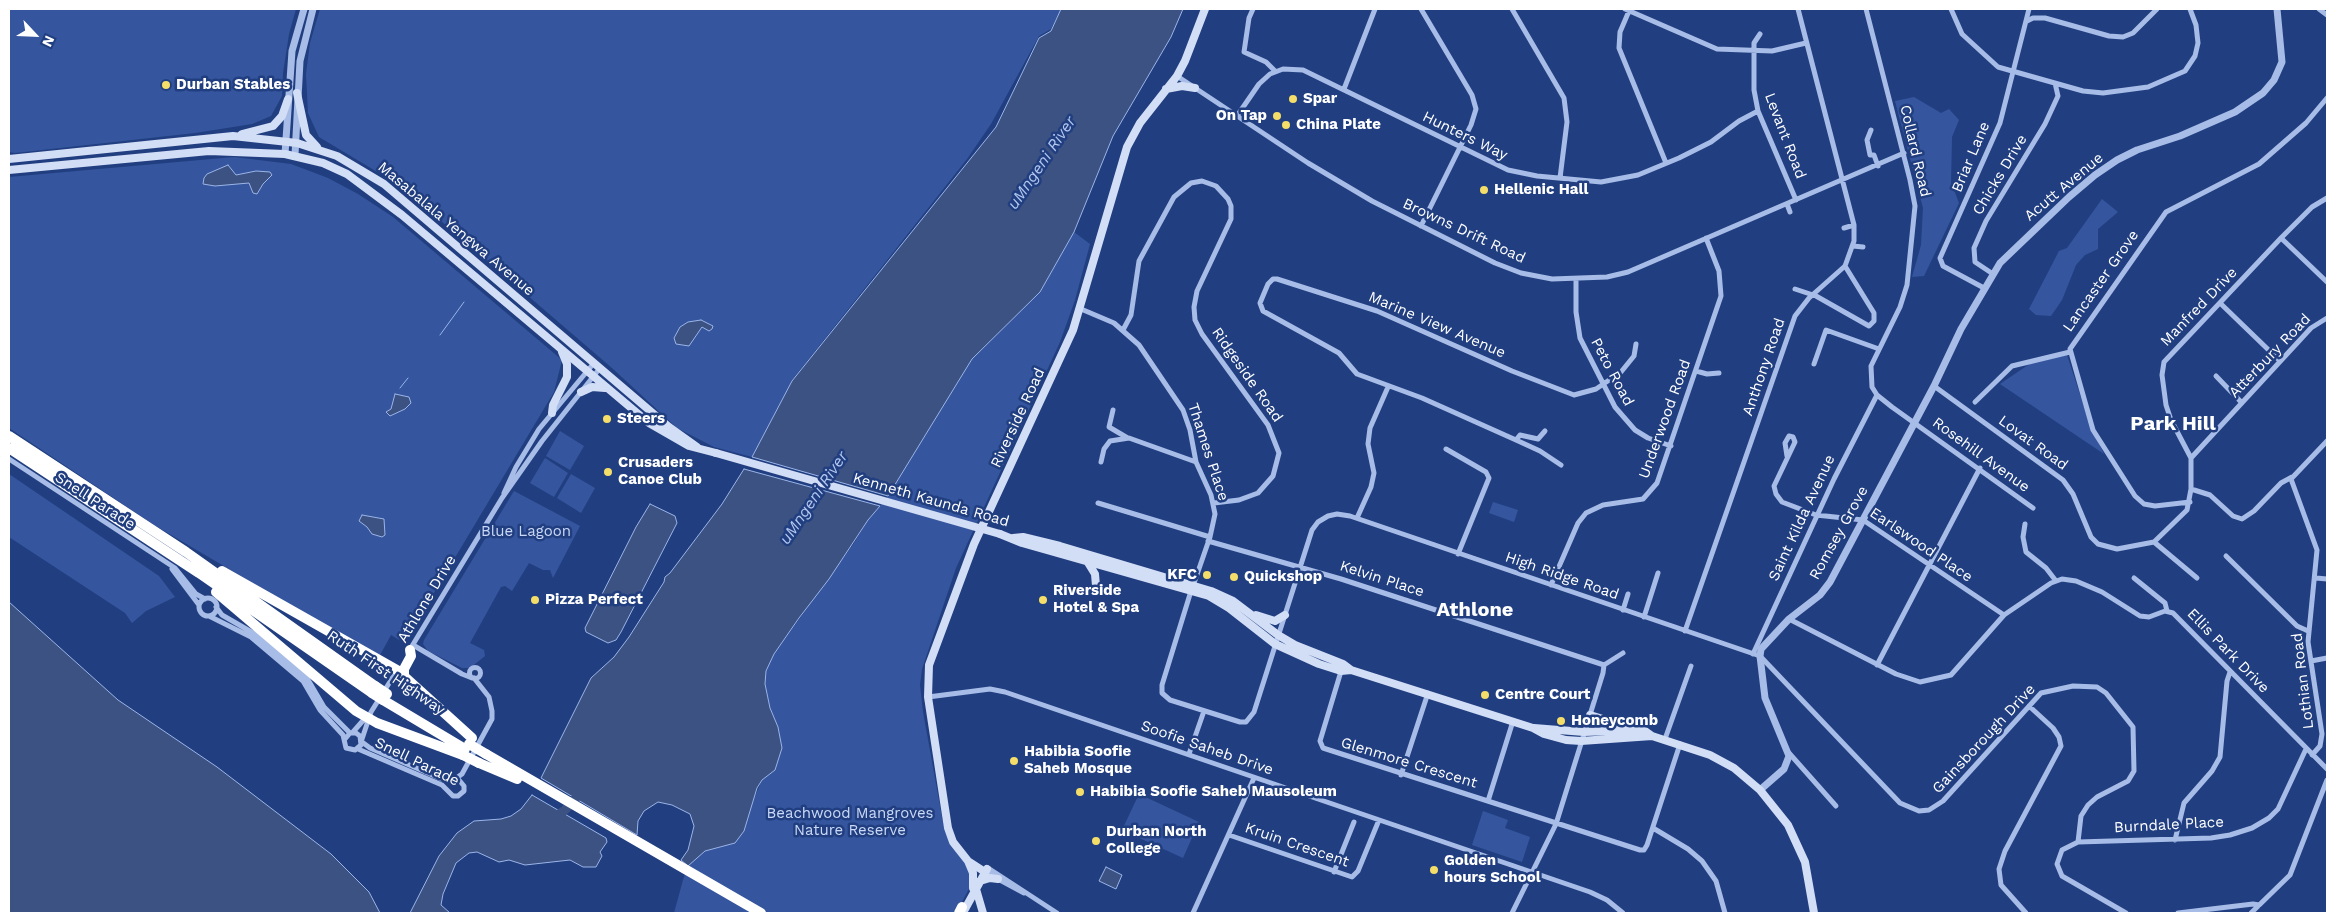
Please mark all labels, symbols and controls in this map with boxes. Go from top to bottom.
north arrow [10,10,60,60]
text: N [39,33,58,49]
place label: Durban Stables [176,76,290,94]
marker: Durban Stables [160,79,172,91]
place label: Spar [1303,90,1337,108]
street label: Levant Road [1760,91,1810,181]
marker: Spar [1287,93,1299,105]
street label: Collard Road [1896,103,1934,199]
place label: On Tap [1216,107,1267,125]
street label: Hunters Way [1419,108,1511,164]
marker: On Tap [1271,110,1283,122]
water label: uMngeni River [1004,113,1080,213]
place label: China Plate [1296,116,1381,134]
marker: China Plate [1280,119,1292,131]
street label: Briar Lane [1948,119,1994,195]
street label: Chicks Drive [1969,132,2031,218]
street label: Acutt Avenue [2021,149,2107,225]
street label: Masabalala Yengwa Avenue [374,158,538,300]
place label: Hellenic Hall [1494,181,1588,199]
marker: Hellenic Hall [1478,184,1490,196]
street label: Browns Drift Road [1400,195,1528,267]
street label: Lancaster Grove [2059,227,2143,335]
street label: Manfred Drive [2157,264,2241,350]
street label: Marine View Avenue [1366,288,1508,362]
street label: Atterbury Road [2225,310,2315,402]
street label: Anthony Road [1739,316,1789,418]
street label: Ridgeside Road [1208,324,1286,426]
street label: Peto Road [1587,335,1637,409]
street label: Underwood Road [1635,357,1695,481]
street label: Riverside Road [987,365,1049,471]
street label: Thames Place [1184,401,1232,503]
place label: Steers [617,410,665,428]
street label: Lovat Road [1995,412,2071,474]
district label: Park Hill [2130,412,2216,436]
marker: Steers [601,413,613,425]
street label: Rosehill Avenue [1929,414,2033,496]
water label: uMngeni River [776,448,852,548]
street label: Saint Kilda Avenue [1765,452,1839,584]
place label: Crusaders Canoe Club [618,454,702,489]
marker: Crusaders Canoe Club [602,466,614,478]
street label: Snell Parade [52,468,138,534]
street label: Kenneth Kaunda Road [851,469,1011,531]
street label: Romsey Grove [1806,483,1872,583]
street label: Earlswood Place [1866,504,1976,586]
park label: Blue Lagoon [481,523,571,541]
street label: High Ridge Road [1503,548,1621,604]
street label: Athlone Drive [394,552,460,646]
street label: Kelvin Place [1338,557,1426,601]
place label: KFC [1167,566,1197,584]
place label: Quickshop [1244,568,1322,586]
marker: KFC [1201,569,1213,581]
marker: Quickshop [1228,571,1240,583]
place label: Riverside Hotel & Spa [1053,582,1139,617]
place label: Pizza Perfect [545,591,643,609]
marker: Pizza Perfect [529,594,541,606]
marker: Riverside Hotel & Spa [1037,594,1049,606]
district label: Athlone [1437,598,1513,622]
street label: Ellis Park Drive [2183,605,2273,697]
street label: Ruth First Highway [324,627,448,719]
street label: Lothian Road [2288,632,2318,730]
street label: Gainsborough Drive [1929,681,2039,797]
place label: Centre Court [1495,686,1590,704]
marker: Centre Court [1479,689,1491,701]
place label: Honeycomb [1571,712,1658,730]
marker: Honeycomb [1555,715,1567,727]
street label: Soofie Saheb Drive [1138,717,1276,779]
street label: Snell Parade [372,734,462,790]
street label: Glenmore Crescent [1339,734,1479,792]
place label: Habibia Soofie Saheb Mosque [1024,743,1132,778]
marker: Habibia Soofie Saheb Mosque [1008,755,1020,767]
place label: Habibia Soofie Saheb Mausoleum [1090,783,1337,801]
marker: Habibia Soofie Saheb Mausoleum [1074,786,1086,798]
park label: Beachwood Mangroves Nature Reserve [766,805,934,840]
street label: Burndale Place [2114,813,2224,837]
street label: Kruin Crescent [1243,819,1351,871]
place label: Durban North College [1106,823,1206,858]
marker: Durban North College [1090,835,1102,847]
place label: Golden hours School [1444,852,1541,887]
marker: Golden hours School [1428,864,1440,876]

